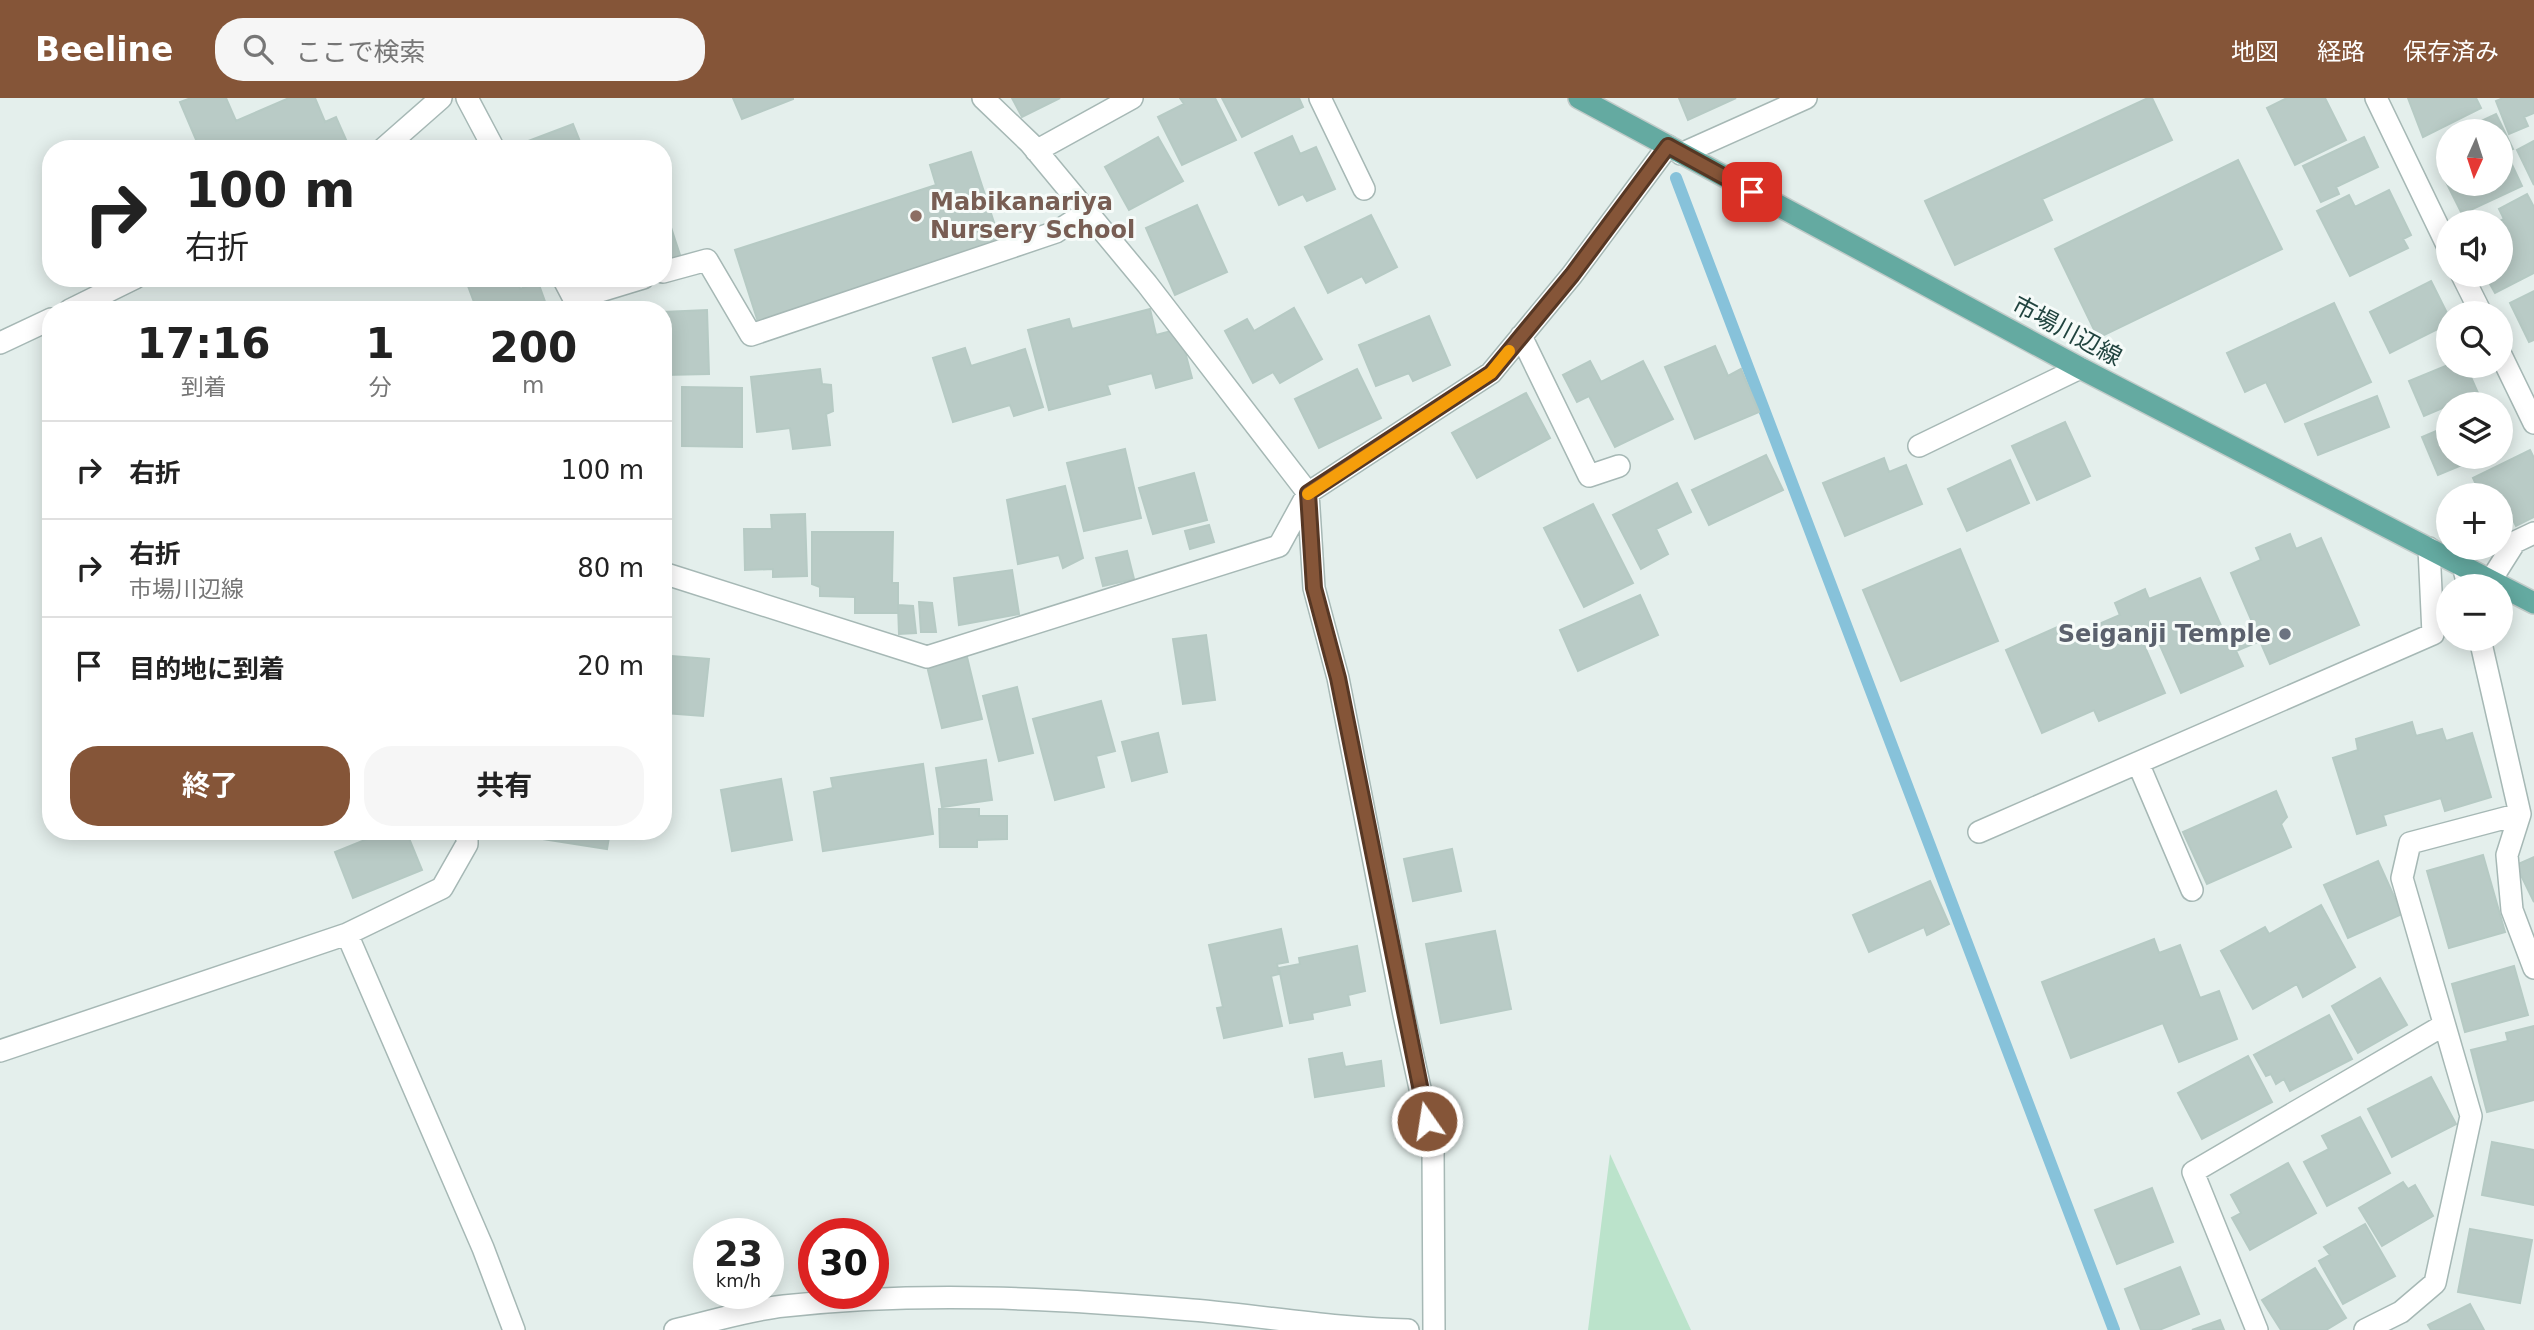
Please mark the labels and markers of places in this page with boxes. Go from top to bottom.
pin [1722,162,1782,222]
place label: Mabikanariya Nursery School [930,188,1135,244]
marker: Mabikanariya Nursery School [908,208,924,224]
place label: Seiganji Temple [2058,620,2271,648]
marker: Seiganji Temple [2277,626,2293,642]

